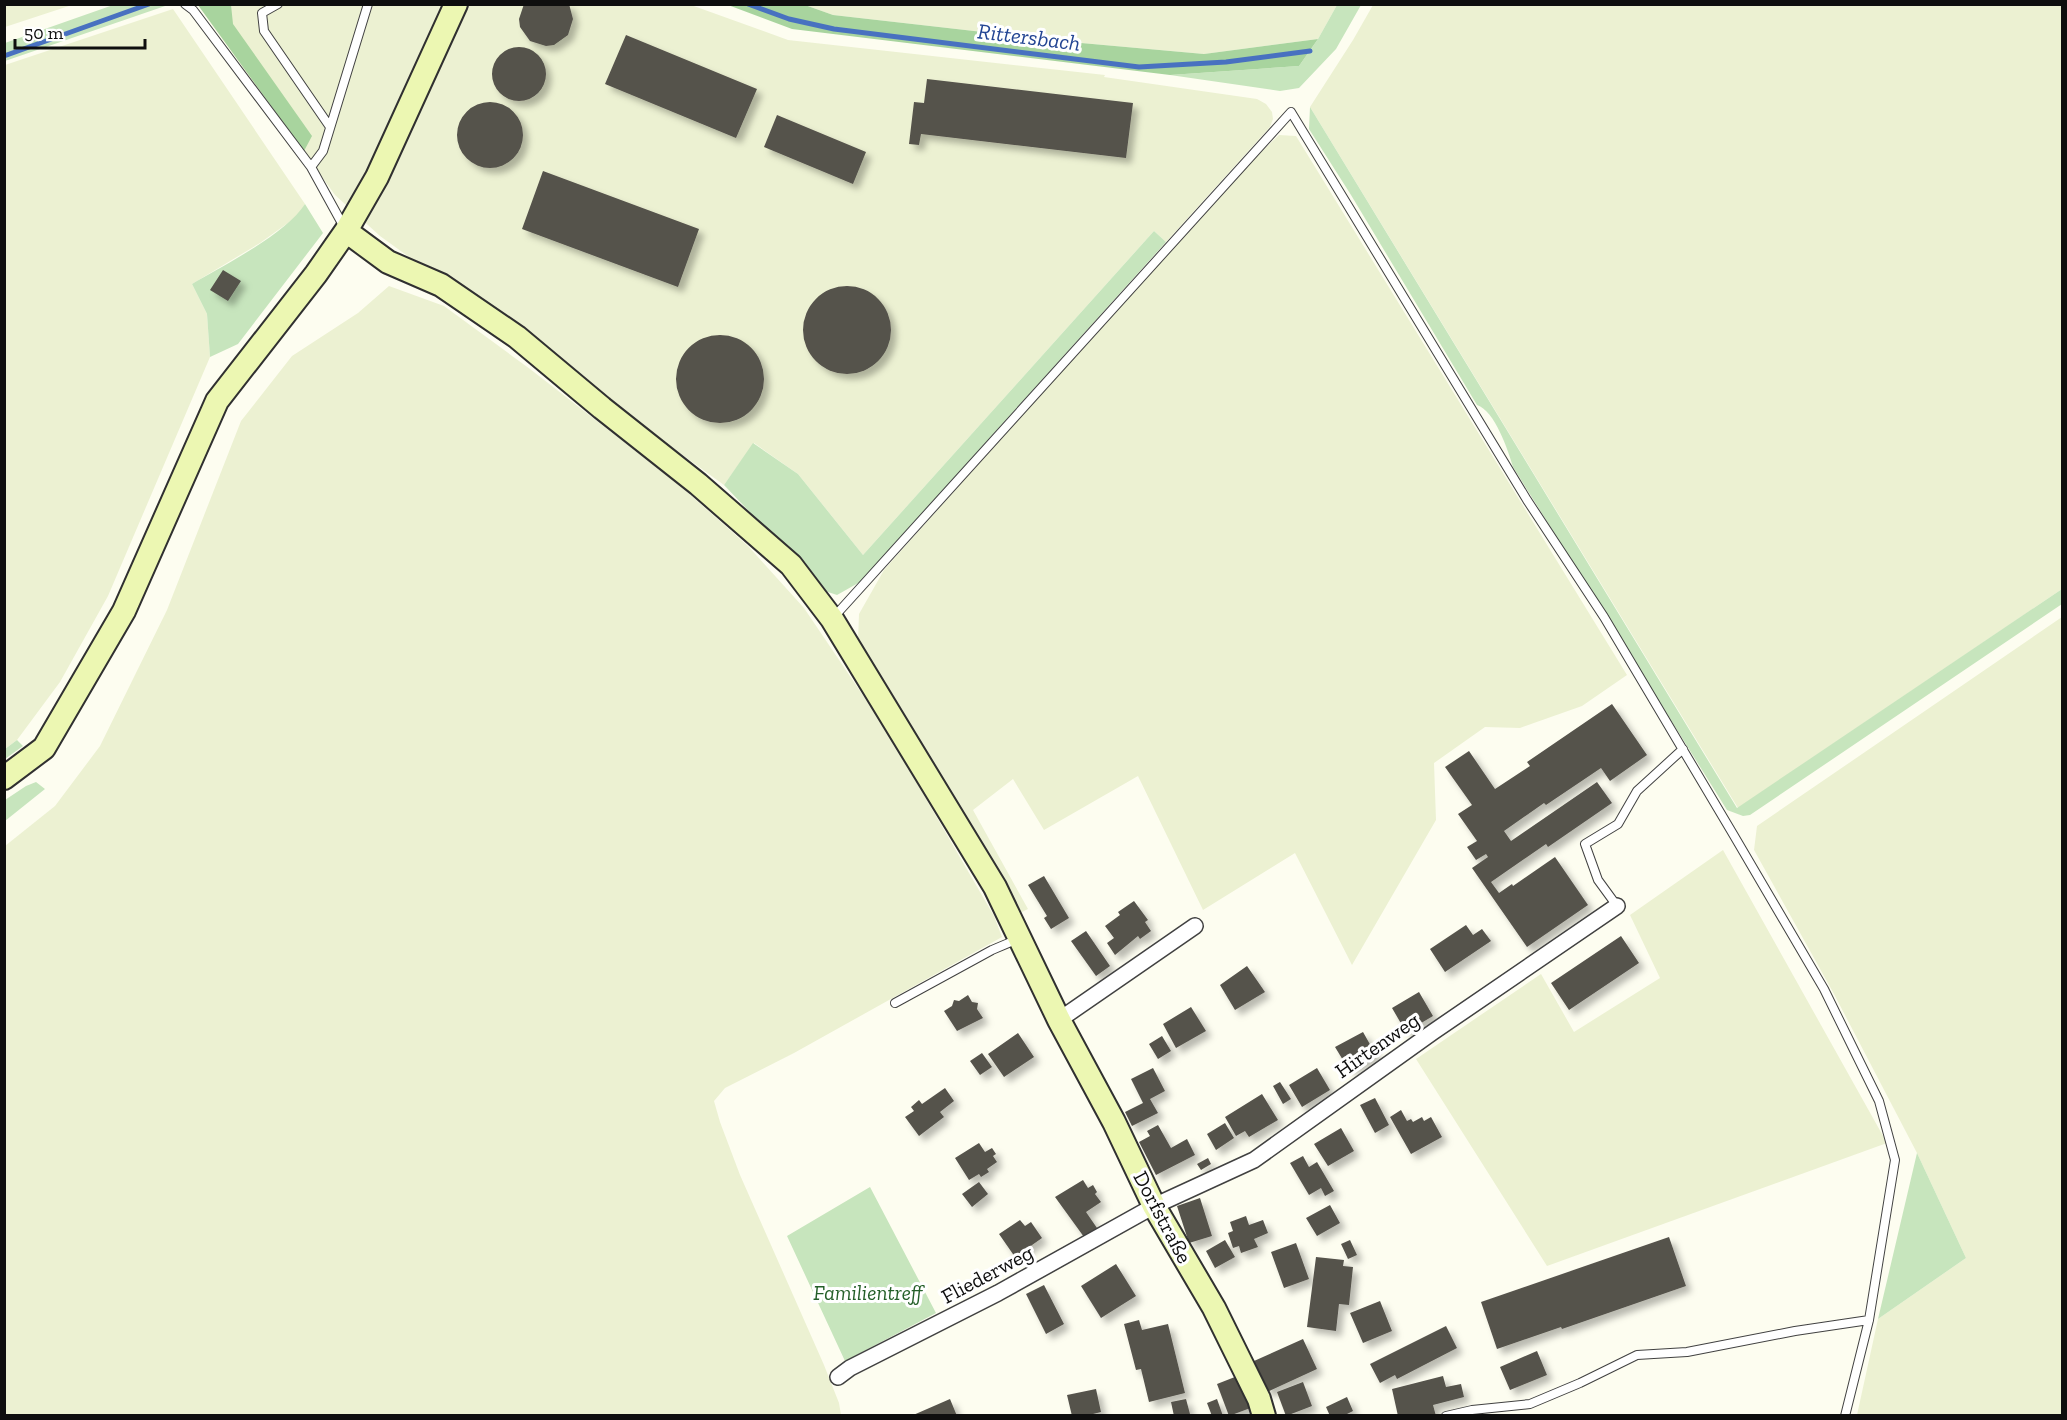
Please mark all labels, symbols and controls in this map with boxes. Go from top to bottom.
scale bar [15,12,146,50]
water label: Rittersbach [976,17,1082,57]
text: 50 m [24,22,64,44]
street label: Hirtenweg [1330,1007,1424,1083]
street label: Dorfstraße [1128,1167,1198,1267]
street label: Fliederweg [937,1239,1038,1309]
park label: Familientreff [813,1280,925,1305]

